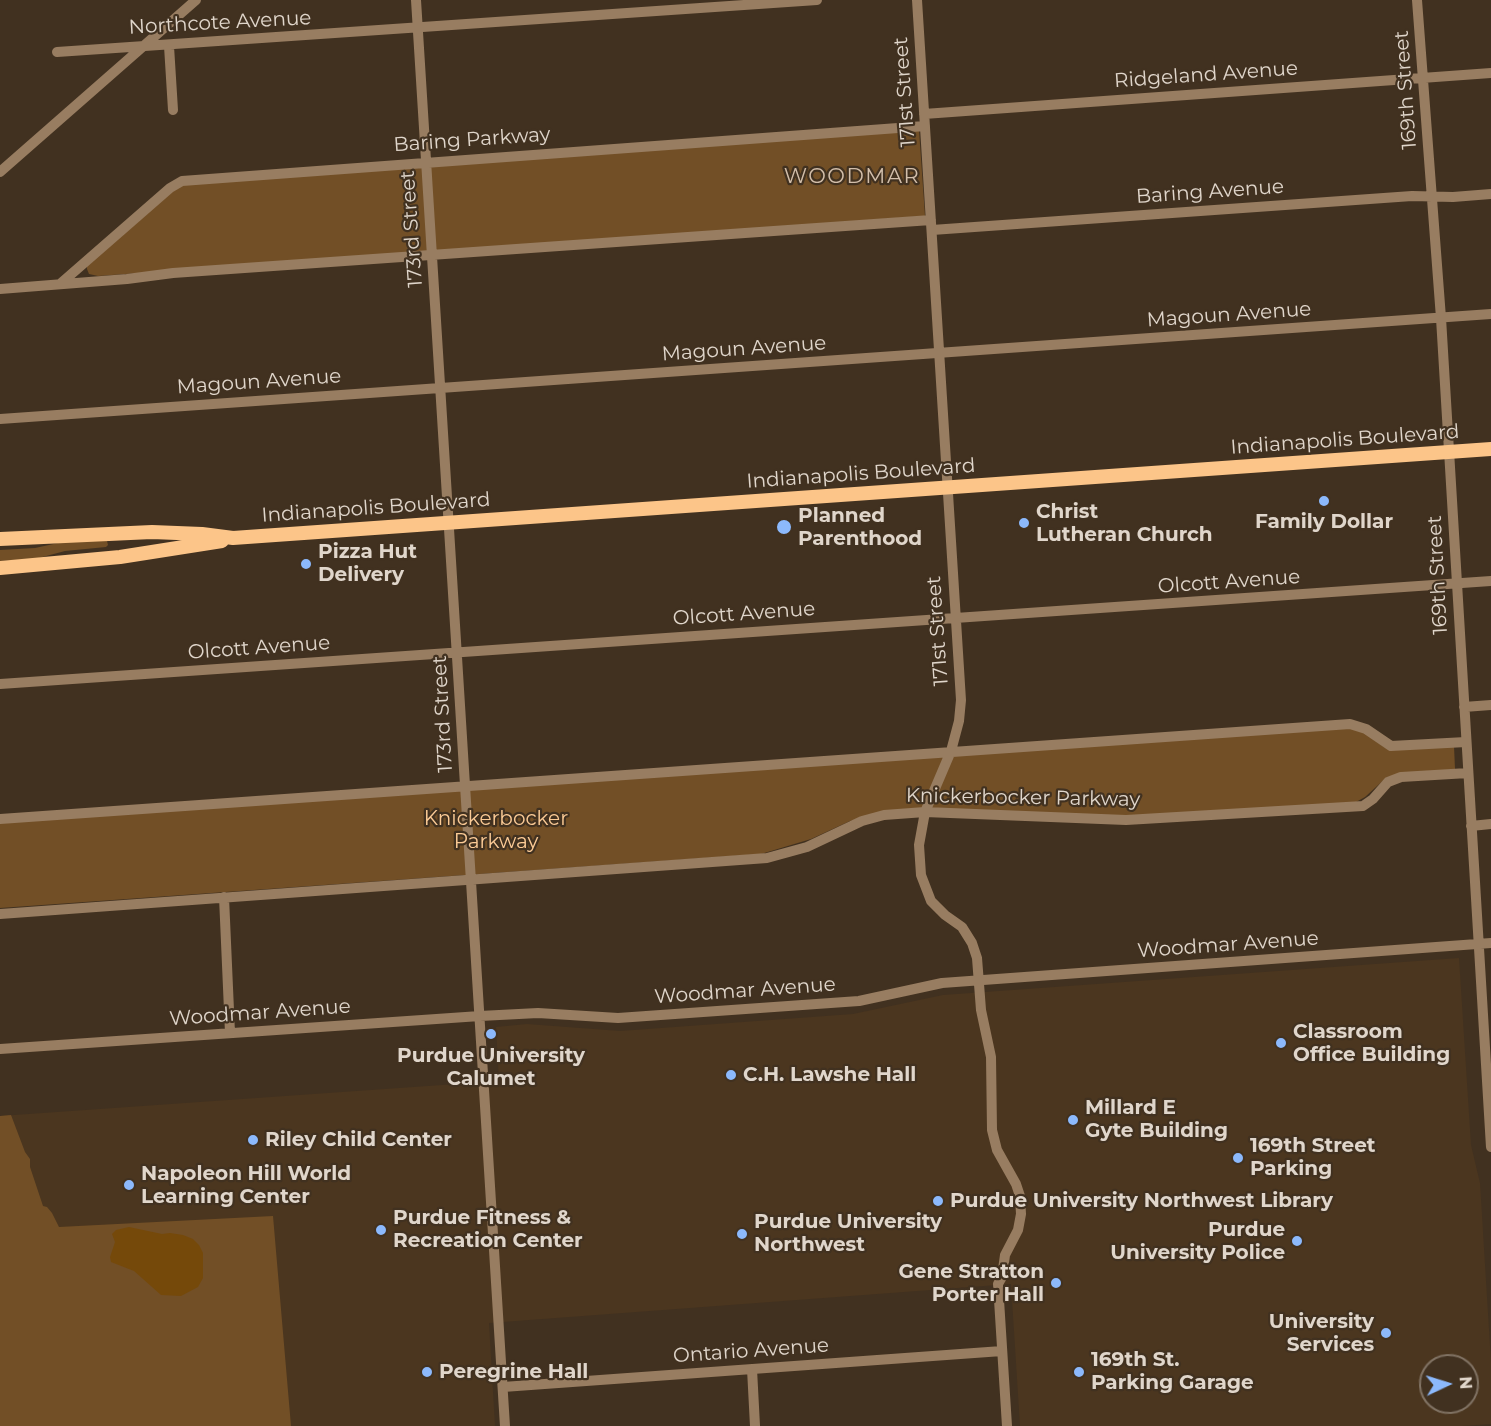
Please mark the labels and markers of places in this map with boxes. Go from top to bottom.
marker: Family Dollar [1317,494,1331,508]
place label: Christ Lutheran Church [1036,500,1213,547]
place label: Planned Parenthood [798,504,922,551]
place label: Family Dollar [1255,510,1393,534]
marker: Christ Lutheran Church [1017,516,1031,530]
marker: Planned Parenthood [775,518,793,536]
place label: Pizza Hut Delivery [318,540,417,587]
marker: Pizza Hut Delivery [299,557,313,571]
place label: Classroom Office Building [1293,1020,1450,1067]
marker: Purdue University Calumet [484,1027,498,1041]
marker: Classroom Office Building [1274,1036,1288,1050]
place label: Purdue University Calumet [397,1044,585,1091]
place label: C.H. Lawshe Hall [743,1063,916,1087]
marker: C.H. Lawshe Hall [724,1068,738,1082]
place label: Millard E Gyte Building [1085,1096,1228,1143]
marker: Millard E Gyte Building [1066,1113,1080,1127]
place label: Riley Child Center [265,1128,452,1152]
marker: Riley Child Center [246,1133,260,1147]
place label: 169th Street Parking [1250,1134,1376,1181]
marker: 169th Street Parking [1231,1151,1245,1165]
place label: Napoleon Hill World Learning Center [141,1162,351,1209]
marker: Napoleon Hill World Learning Center [122,1178,136,1192]
place label: Purdue University Northwest Library [950,1189,1333,1213]
marker: Purdue University Northwest Library [931,1194,945,1208]
place label: Purdue Fitness & Recreation Center [393,1206,583,1253]
place label: Purdue University Northwest [754,1210,942,1257]
place label: Purdue University Police [1110,1218,1285,1265]
marker: Purdue Fitness & Recreation Center [374,1223,388,1237]
marker: Purdue University Northwest [735,1227,749,1241]
marker: Purdue University Police [1290,1234,1304,1248]
place label: Gene Stratton Porter Hall [898,1260,1044,1307]
marker: Gene Stratton Porter Hall [1049,1276,1063,1290]
place label: University Services [1269,1310,1374,1357]
marker: University Services [1379,1326,1393,1340]
place label: 169th St. Parking Garage [1091,1348,1254,1395]
place label: Peregrine Hall [439,1360,588,1384]
marker: Peregrine Hall [420,1365,434,1379]
marker: 169th St. Parking Garage [1072,1365,1086,1379]

